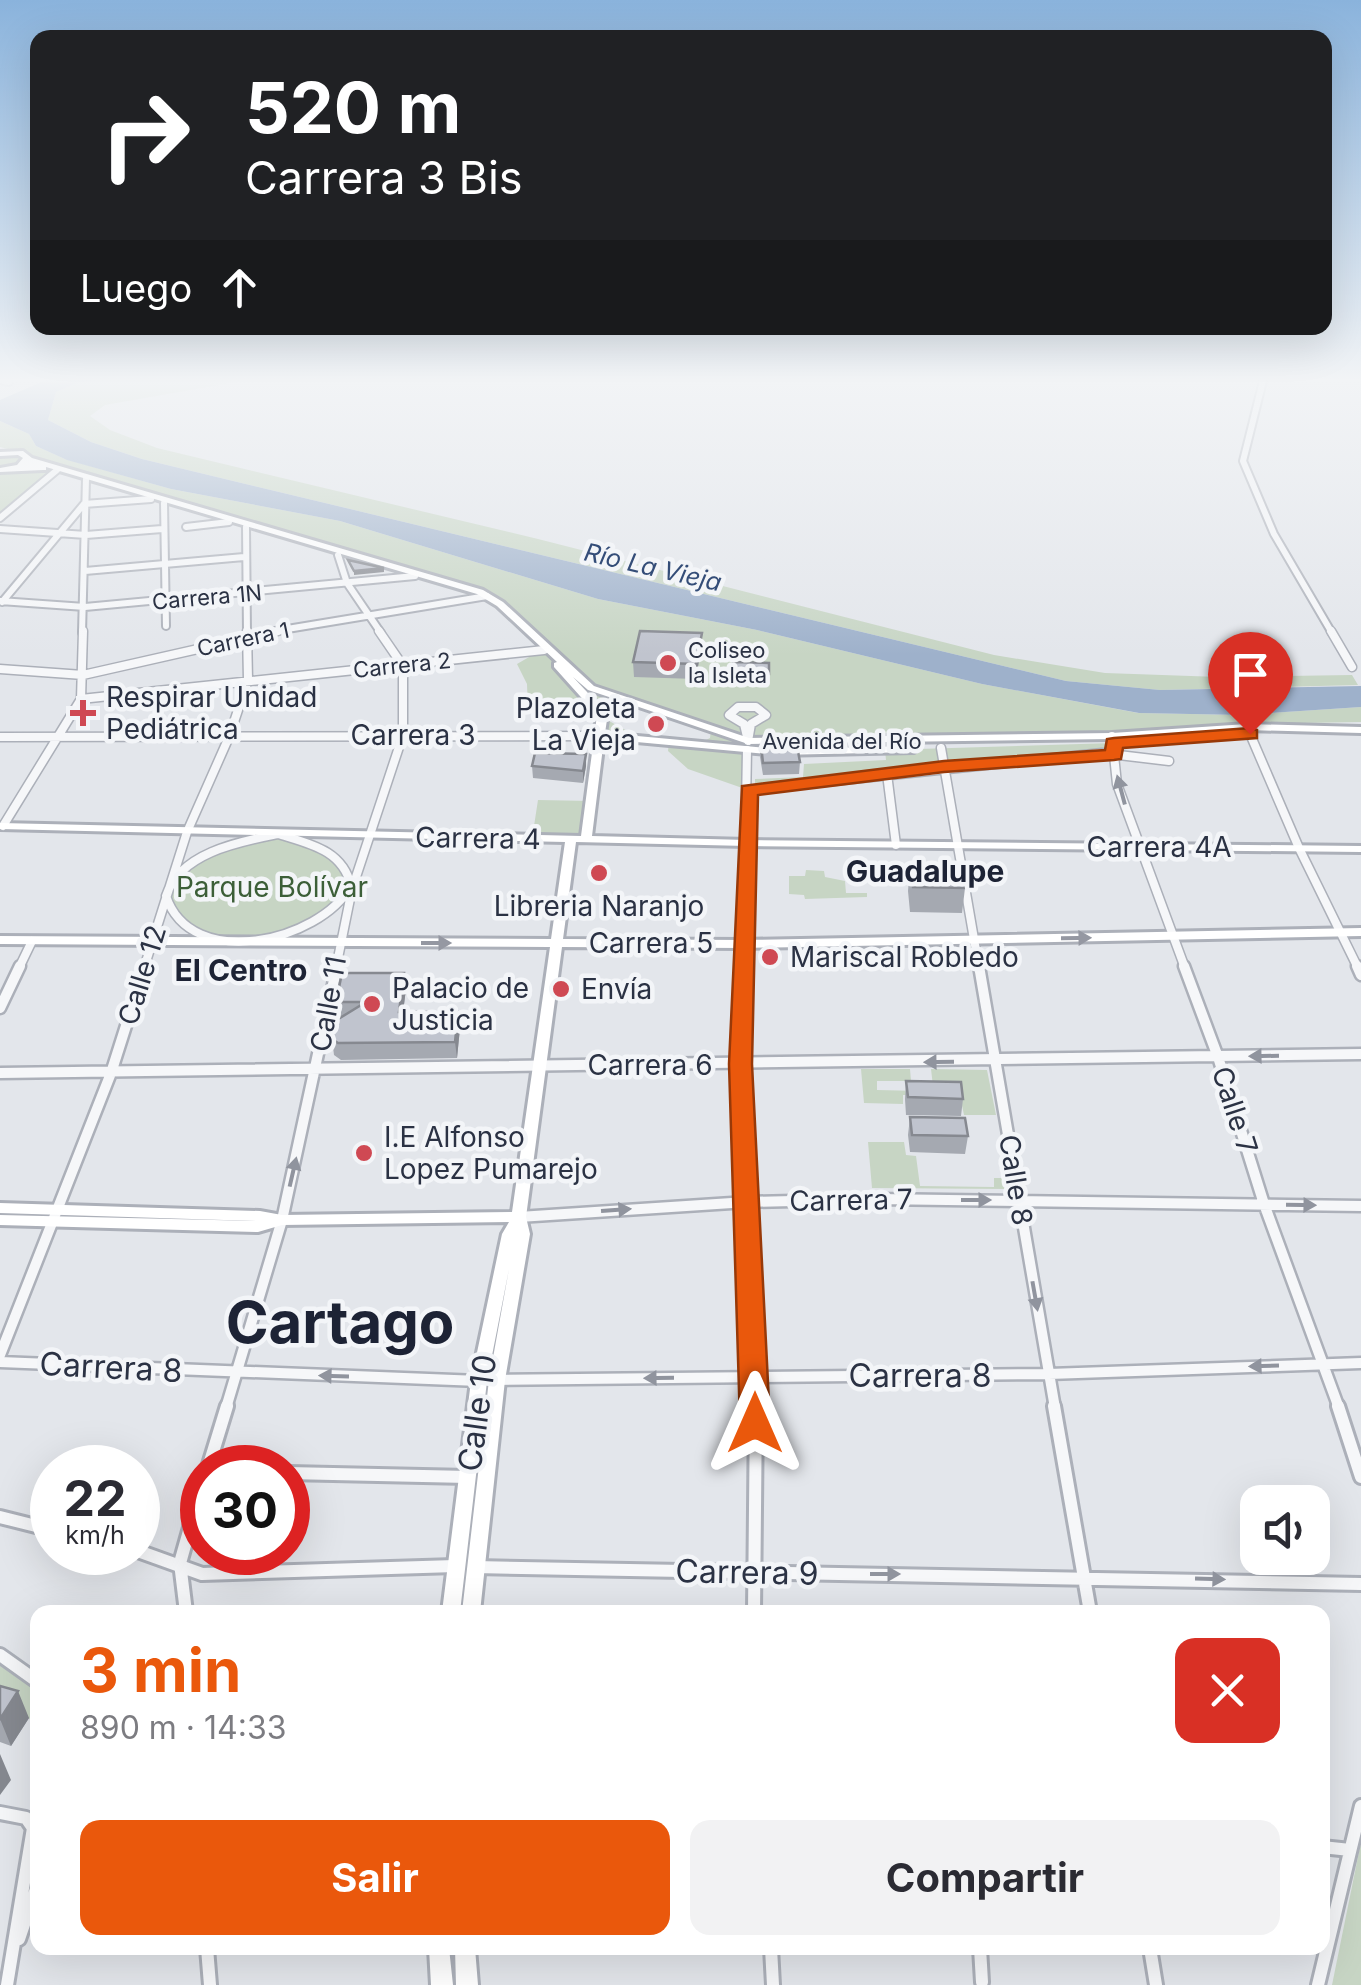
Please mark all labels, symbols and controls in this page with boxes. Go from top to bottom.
text: 520 m [245,65,462,150]
icon: right [80,70,210,200]
text: Carrera 3 Bis [245,150,523,205]
icon: ahead [212,260,267,315]
text: Luego [80,265,192,311]
water label: Río La Vieja [582,537,724,597]
street label: Carrera 1N [151,579,263,615]
street label: Carrera 1 [195,617,291,661]
pin [1208,632,1293,735]
place label: Coliseo la Isleta [688,637,767,688]
street label: Carrera 2 [352,647,452,683]
icon: arrive [1223,647,1278,702]
marker: Coliseo la Isleta [657,652,679,674]
place label: Respirar Unidad Pediátrica [106,680,318,746]
place label: Plazoleta La Vieja [516,691,636,757]
marker: Respirar Unidad Pediátrica [70,700,96,726]
marker: Plazoleta La Vieja [645,713,667,735]
street label: Carrera 3 [351,718,476,752]
street label: Avenida del Río [762,728,922,754]
one-way arrow [1112,775,1128,806]
street label: Carrera 4 [415,820,541,856]
street label: Carrera 4A [1086,830,1232,864]
district label: Guadalupe [846,853,1004,889]
marker: Libreria Naranjo [588,862,610,884]
park label: Parque Bolívar [176,870,368,904]
place label: Libreria Naranjo [494,889,704,923]
street label: Calle 12 [111,921,173,1029]
street label: Carrera 5 [589,926,713,960]
one-way arrow [1061,930,1093,946]
one-way arrow [421,935,453,951]
place label: Mariscal Robledo [790,940,1019,974]
marker: Mariscal Robledo [759,946,781,968]
district label: El Centro [174,952,308,988]
street label: Calle 11 [303,953,353,1055]
place label: Palacio de Justicia [392,971,529,1037]
place label: Envía [581,972,652,1006]
marker: Envía [550,978,572,1000]
marker: Palacio de Justicia [361,993,383,1015]
street label: Carrera 6 [587,1048,713,1082]
one-way arrow [1247,1049,1279,1065]
one-way arrow [922,1054,954,1070]
street label: Calle 7 [1205,1062,1265,1158]
place label: I.E Alfonso Lopez Pumarejo [384,1120,598,1186]
street label: Calle 8 [992,1132,1040,1228]
marker: I.E Alfonso Lopez Pumarejo [353,1142,375,1164]
one-way arrow [286,1156,301,1187]
street label: Carrera 7 [789,1182,913,1218]
one-way arrow [960,1192,992,1208]
one-way arrow [1285,1197,1317,1213]
one-way arrow [601,1202,632,1218]
one-way arrow [1028,1280,1043,1312]
district label: Cartago [226,1287,454,1357]
street label: Carrera 8 [39,1344,183,1390]
street label: Calle 10 [449,1352,505,1474]
street label: Carrera 8 [849,1356,991,1395]
one-way arrow [1247,1359,1279,1375]
one-way arrow [317,1368,349,1384]
one-way arrow [642,1370,674,1386]
position arrow [703,1371,807,1475]
speed limit sign: 30 [180,1445,310,1575]
text: 22 [64,1468,127,1528]
map controls [1240,1485,1330,1575]
button: sound [1240,1485,1330,1575]
text: km/h [65,1520,125,1550]
street label: Carrera 9 [675,1551,819,1593]
one-way arrow [869,1566,901,1582]
one-way arrow [1194,1572,1226,1588]
text: 3 min [80,1634,241,1706]
button: close [1175,1638,1280,1743]
text: 890 m · 14:33 [80,1708,287,1747]
button: Salir [80,1820,670,1935]
button: Compartir [690,1820,1280,1935]

